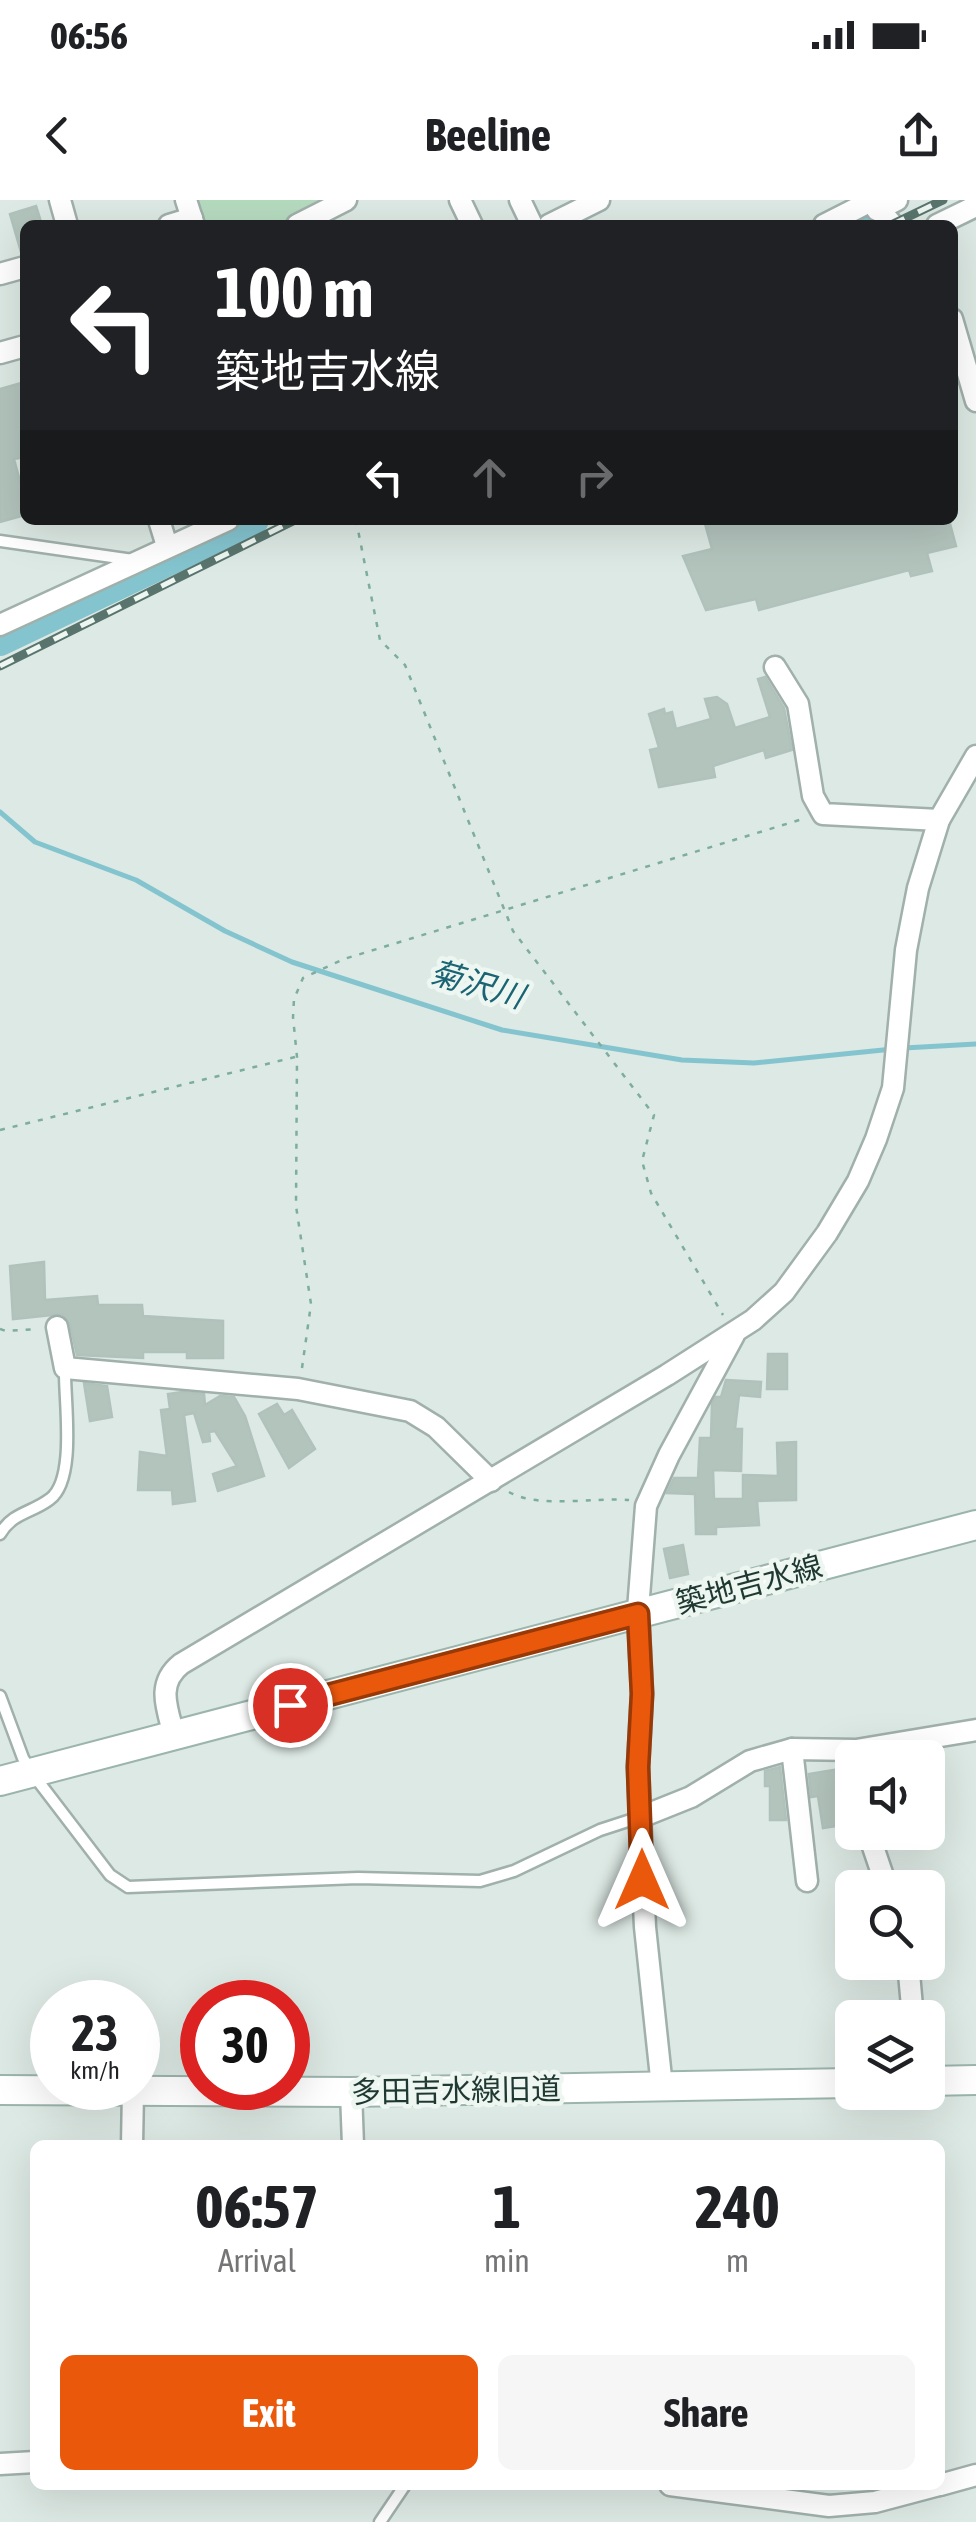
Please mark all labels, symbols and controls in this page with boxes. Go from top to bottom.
text: 06:56 [50,14,128,57]
icon: back [30,108,85,163]
icon: share [891,108,946,163]
text: Beeline [425,109,551,161]
text: 100 m [215,252,374,332]
icon: left [50,260,180,390]
text: 築地吉水線 [215,345,440,397]
icon: left [357,450,412,505]
icon: ahead [462,450,517,505]
icon: right [567,450,622,505]
water label: 菊沢川 [426,953,531,1016]
street label: 築地吉水線 [672,1548,826,1620]
pin [248,1663,333,1748]
icon: arrive [263,1678,318,1733]
map controls [835,1740,945,2110]
button: sound [835,1740,945,1850]
position arrow [590,1828,694,1932]
button: search [835,1870,945,1980]
speed limit sign: 30 [180,1980,310,2110]
button: layers [835,2000,945,2110]
text: 23 [71,2004,118,2062]
text: km/h [70,2056,120,2084]
street label: 多田吉水線旧道 [351,2071,561,2109]
text: 06:57 [195,2172,319,2241]
text: 1 [493,2172,521,2241]
text: 240 [695,2172,780,2241]
text: Arrival [218,2242,296,2279]
text: min [484,2242,530,2279]
text: m [726,2242,749,2279]
button: Exit [60,2355,478,2470]
button: Share [498,2355,915,2470]

